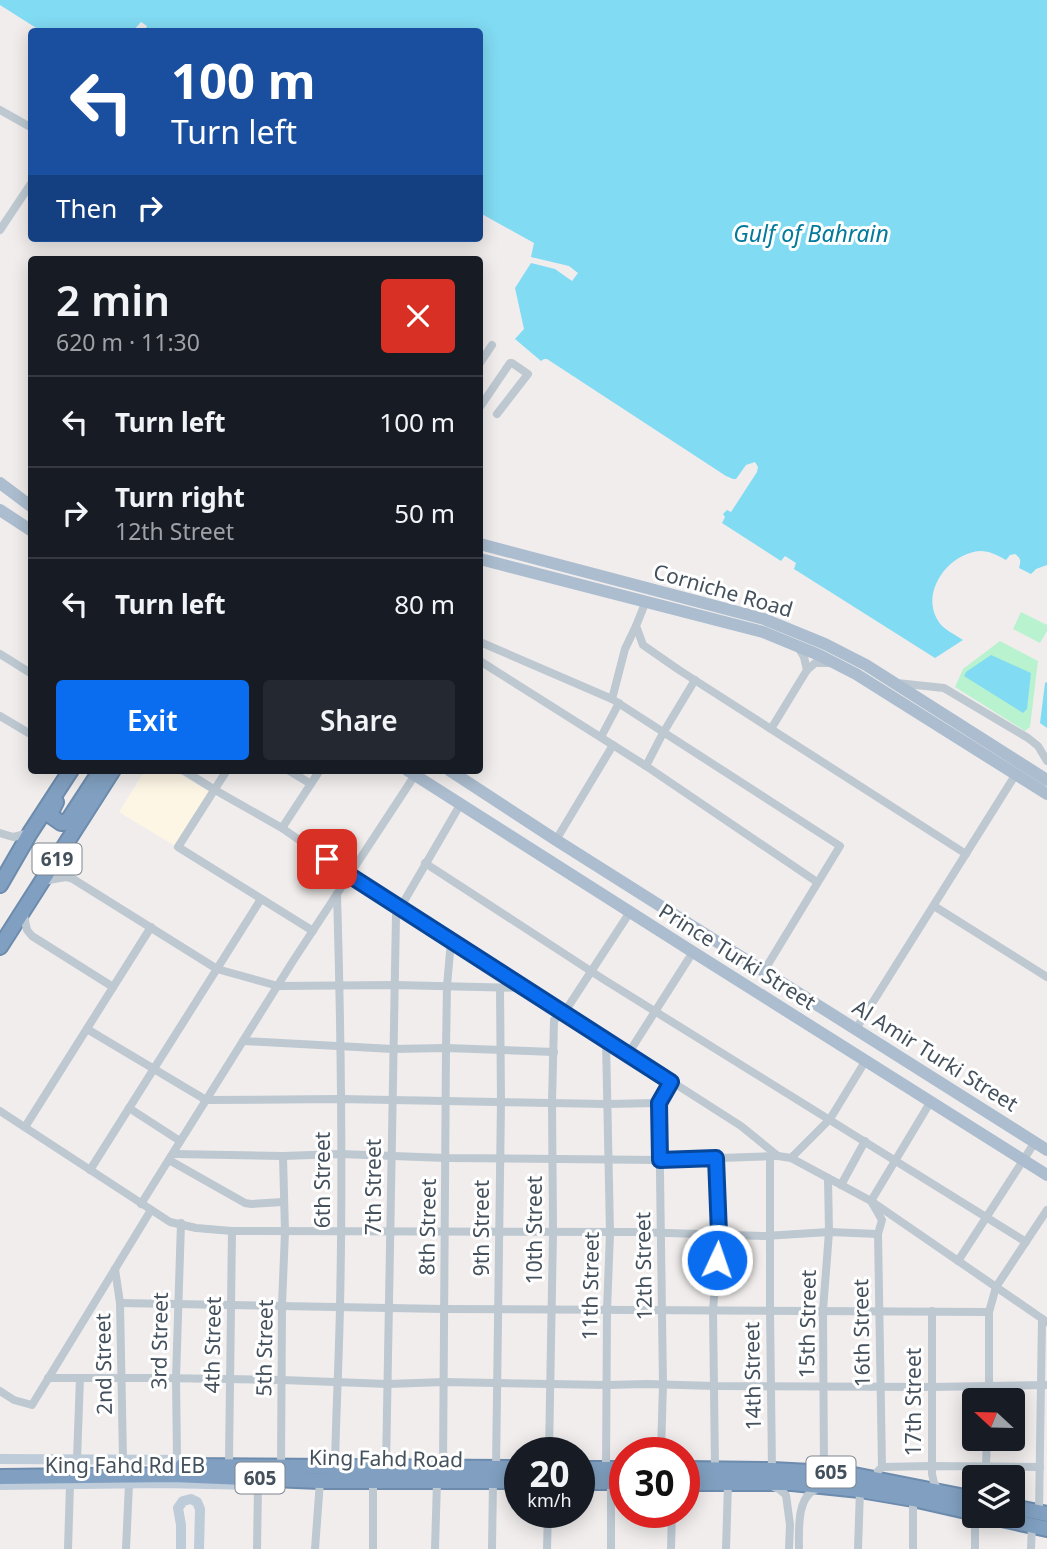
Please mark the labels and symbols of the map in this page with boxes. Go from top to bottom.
water label: Gulf of Bahrain [733,217,889,249]
street label: Corniche Road [650,557,796,623]
pin [297,829,357,889]
road number: 619 [32,844,82,874]
street label: Prince Turki Street [654,897,822,1016]
street label: Al Amir Turki Street [848,993,1024,1118]
street label: 6th Street [308,1131,336,1228]
street label: 7th Street [359,1138,387,1235]
street label: 10th Street [520,1175,548,1284]
street label: 8th Street [412,1178,442,1276]
street label: 9th Street [467,1179,495,1276]
street label: 12th Street [628,1211,658,1321]
position arrow [680,1223,754,1297]
street label: 11th Street [575,1231,605,1341]
street label: 15th Street [792,1269,822,1379]
street label: 16th Street [846,1278,876,1388]
street label: 3rd Street [144,1292,174,1390]
street label: 4th Street [197,1296,227,1394]
street label: 5th Street [249,1299,279,1397]
street label: 2nd Street [88,1312,118,1415]
street label: 14th Street [737,1321,767,1431]
street label: 17th Street [899,1347,927,1456]
north arrow [962,1388,1026,1451]
speed limit sign: 30 [609,1437,700,1528]
street label: King Fahd Road [309,1443,463,1473]
street label: King Fahd Rd EB [45,1451,205,1479]
road number: 605 [806,1456,856,1488]
road number: 605 [236,1462,284,1494]

